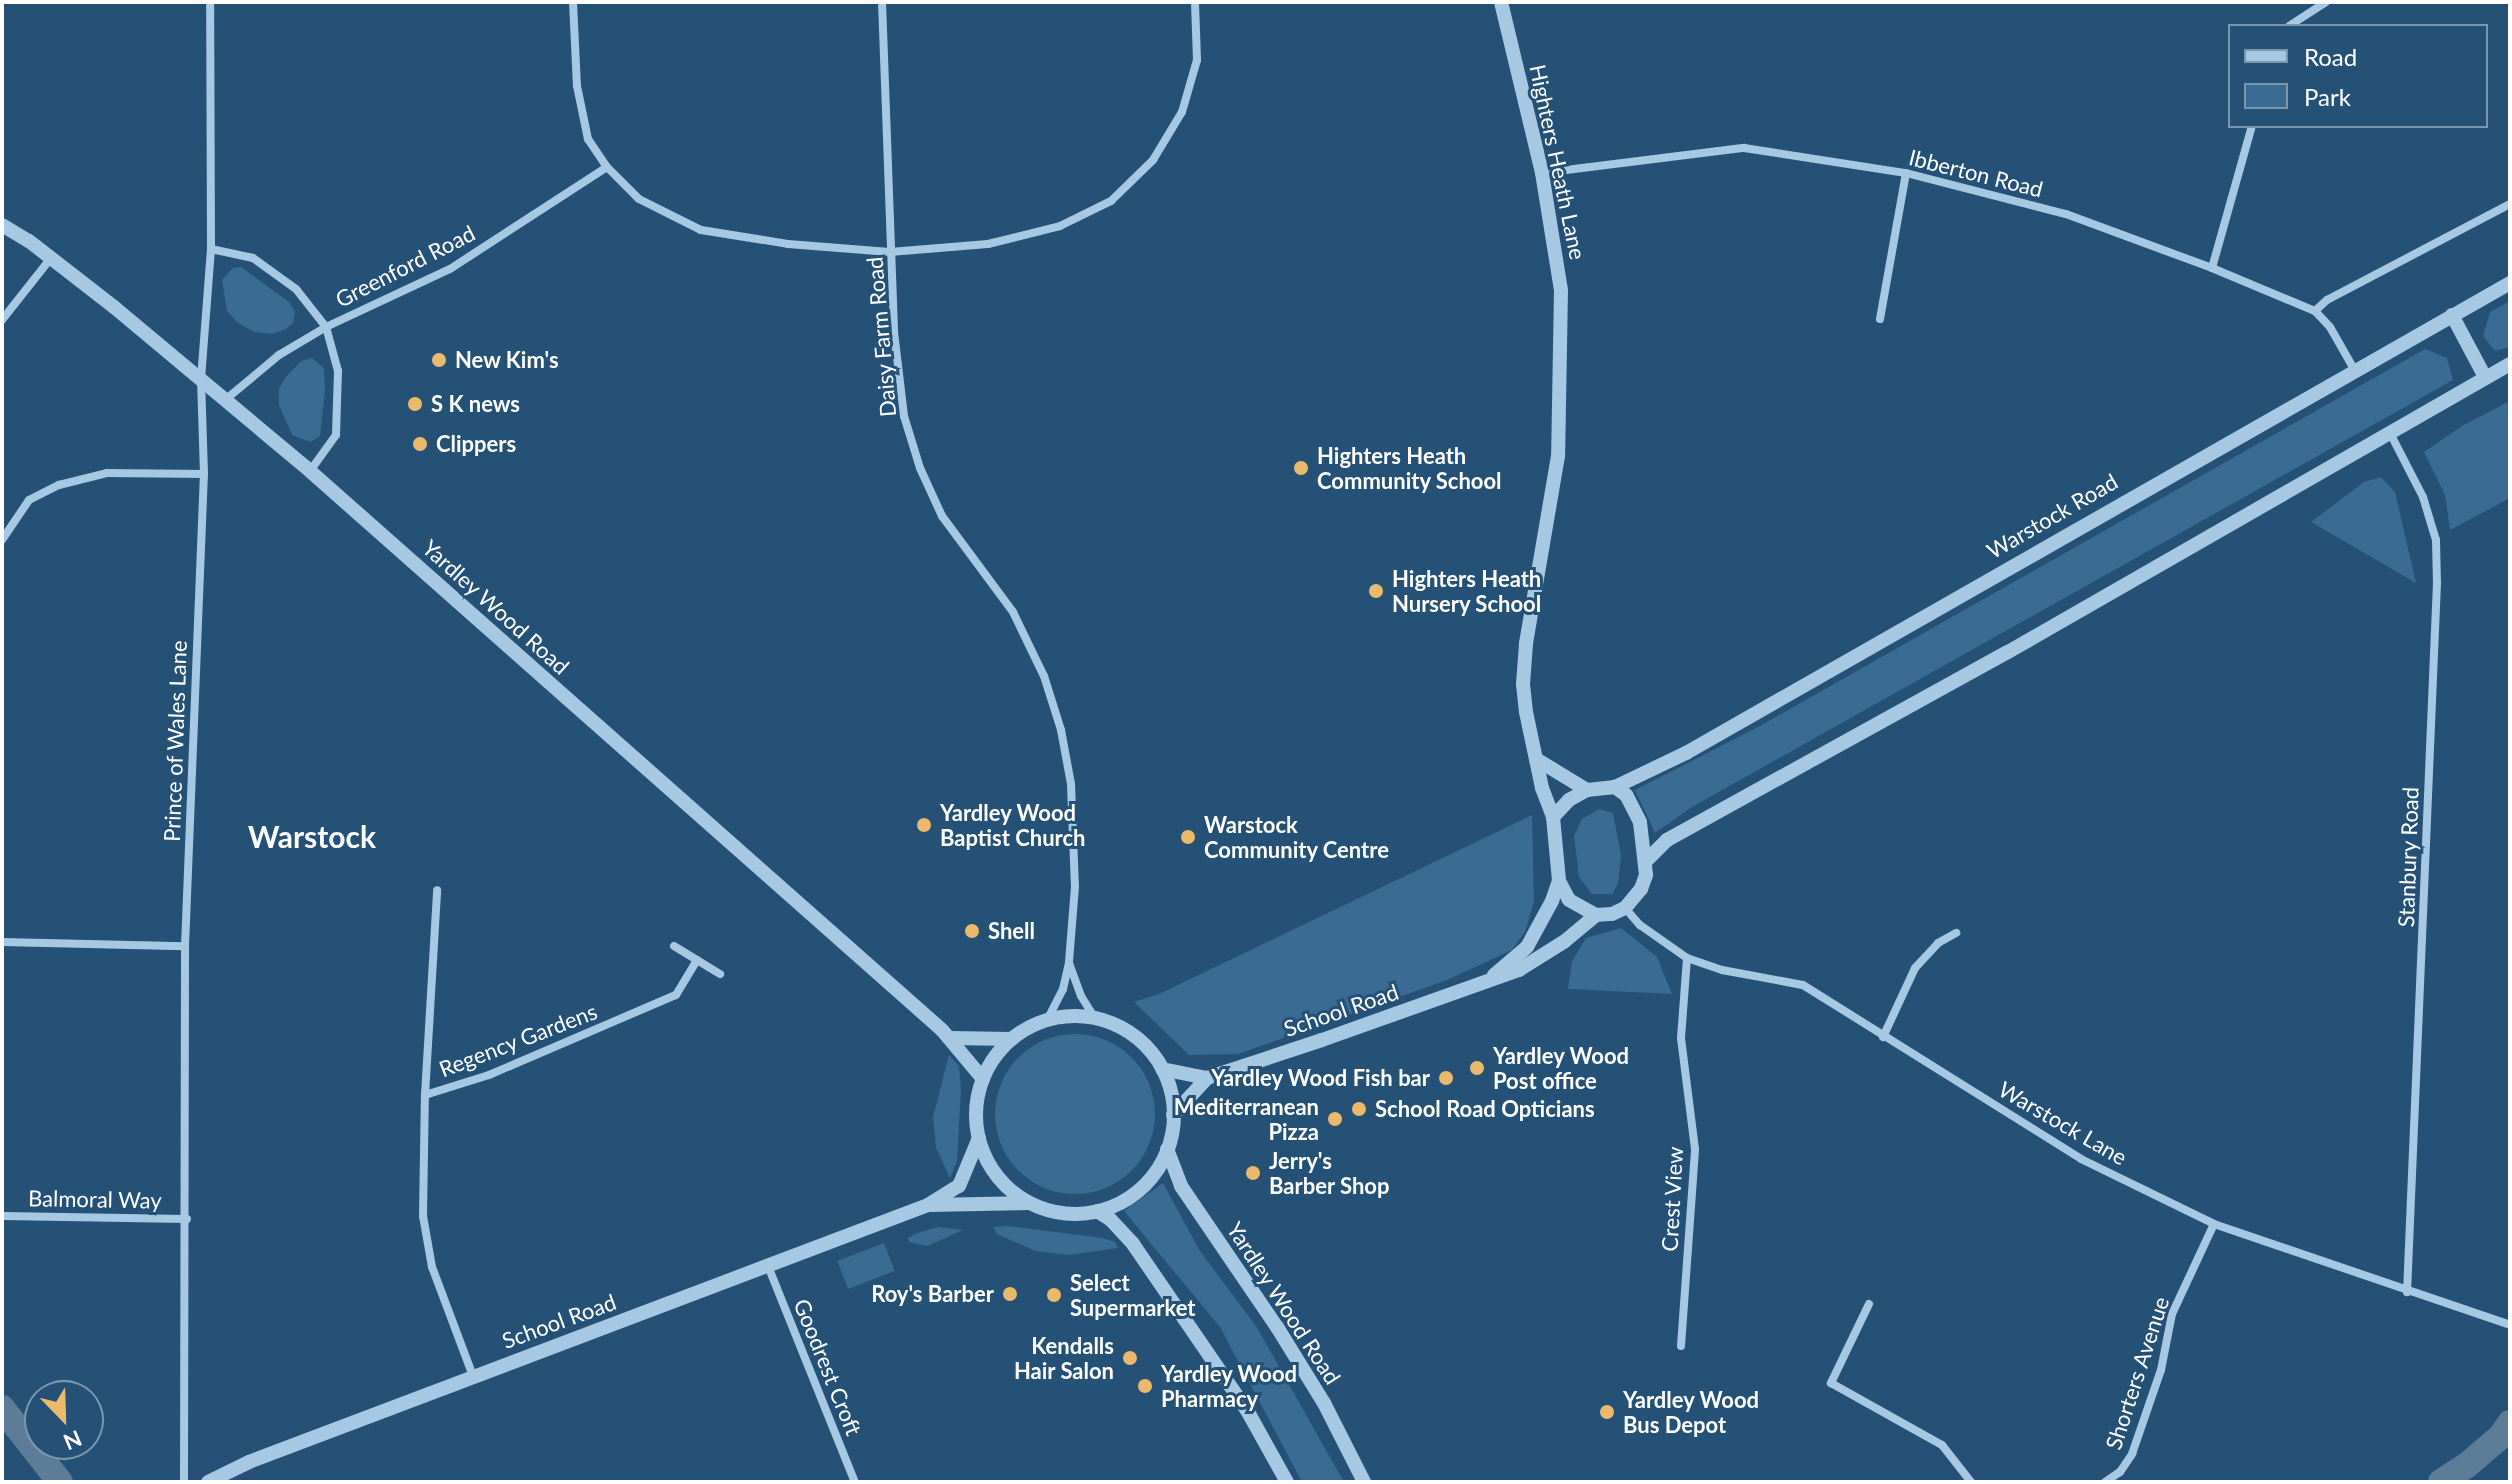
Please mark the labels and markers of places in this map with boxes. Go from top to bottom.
place label: New Kim's [455,347,559,373]
marker: New Kim's [430,351,448,369]
place label: S K news [431,391,520,417]
marker: S K news [406,395,424,413]
place label: Clippers [436,431,516,457]
marker: Clippers [411,435,429,453]
place label: Highters Heath Community School [1317,442,1502,494]
marker: Highters Heath Community School [1292,459,1310,477]
place label: Highters Heath Nursery School [1392,565,1542,616]
marker: Highters Heath Nursery School [1367,582,1385,600]
place label: Yardley Wood Baptist Church [940,799,1085,850]
place label: Warstock Community Centre [1204,811,1389,862]
marker: Yardley Wood Baptist Church [915,816,933,834]
marker: Warstock Community Centre [1179,828,1197,846]
place label: Shell [988,918,1035,944]
marker: Shell [963,922,981,940]
place label: Yardley Wood Post office [1493,1042,1630,1094]
marker: Yardley Wood Post office [1468,1059,1486,1077]
place label: Yardley Wood Fish bar [1211,1065,1430,1091]
marker: Yardley Wood Fish bar [1437,1069,1455,1087]
place label: Mediterranean Pizza [1174,1093,1319,1144]
place label: School Road Opticians [1375,1096,1595,1122]
marker: School Road Opticians [1350,1100,1368,1118]
marker: Mediterranean Pizza [1326,1110,1344,1128]
place label: Jerry's Barber Shop [1269,1147,1390,1198]
marker: Jerry's Barber Shop [1244,1164,1262,1182]
place label: Select Supermarket [1070,1269,1196,1320]
place label: Roy's Barber [871,1281,994,1307]
marker: Roy's Barber [1001,1285,1019,1303]
marker: Select Supermarket [1045,1286,1063,1304]
place label: Kendalls Hair Salon [1013,1332,1114,1384]
marker: Kendalls Hair Salon [1121,1349,1139,1367]
place label: Yardley Wood Pharmacy [1161,1360,1298,1412]
marker: Yardley Wood Pharmacy [1136,1377,1154,1395]
place label: Yardley Wood Bus Depot [1623,1386,1760,1438]
marker: Yardley Wood Bus Depot [1598,1403,1616,1421]

